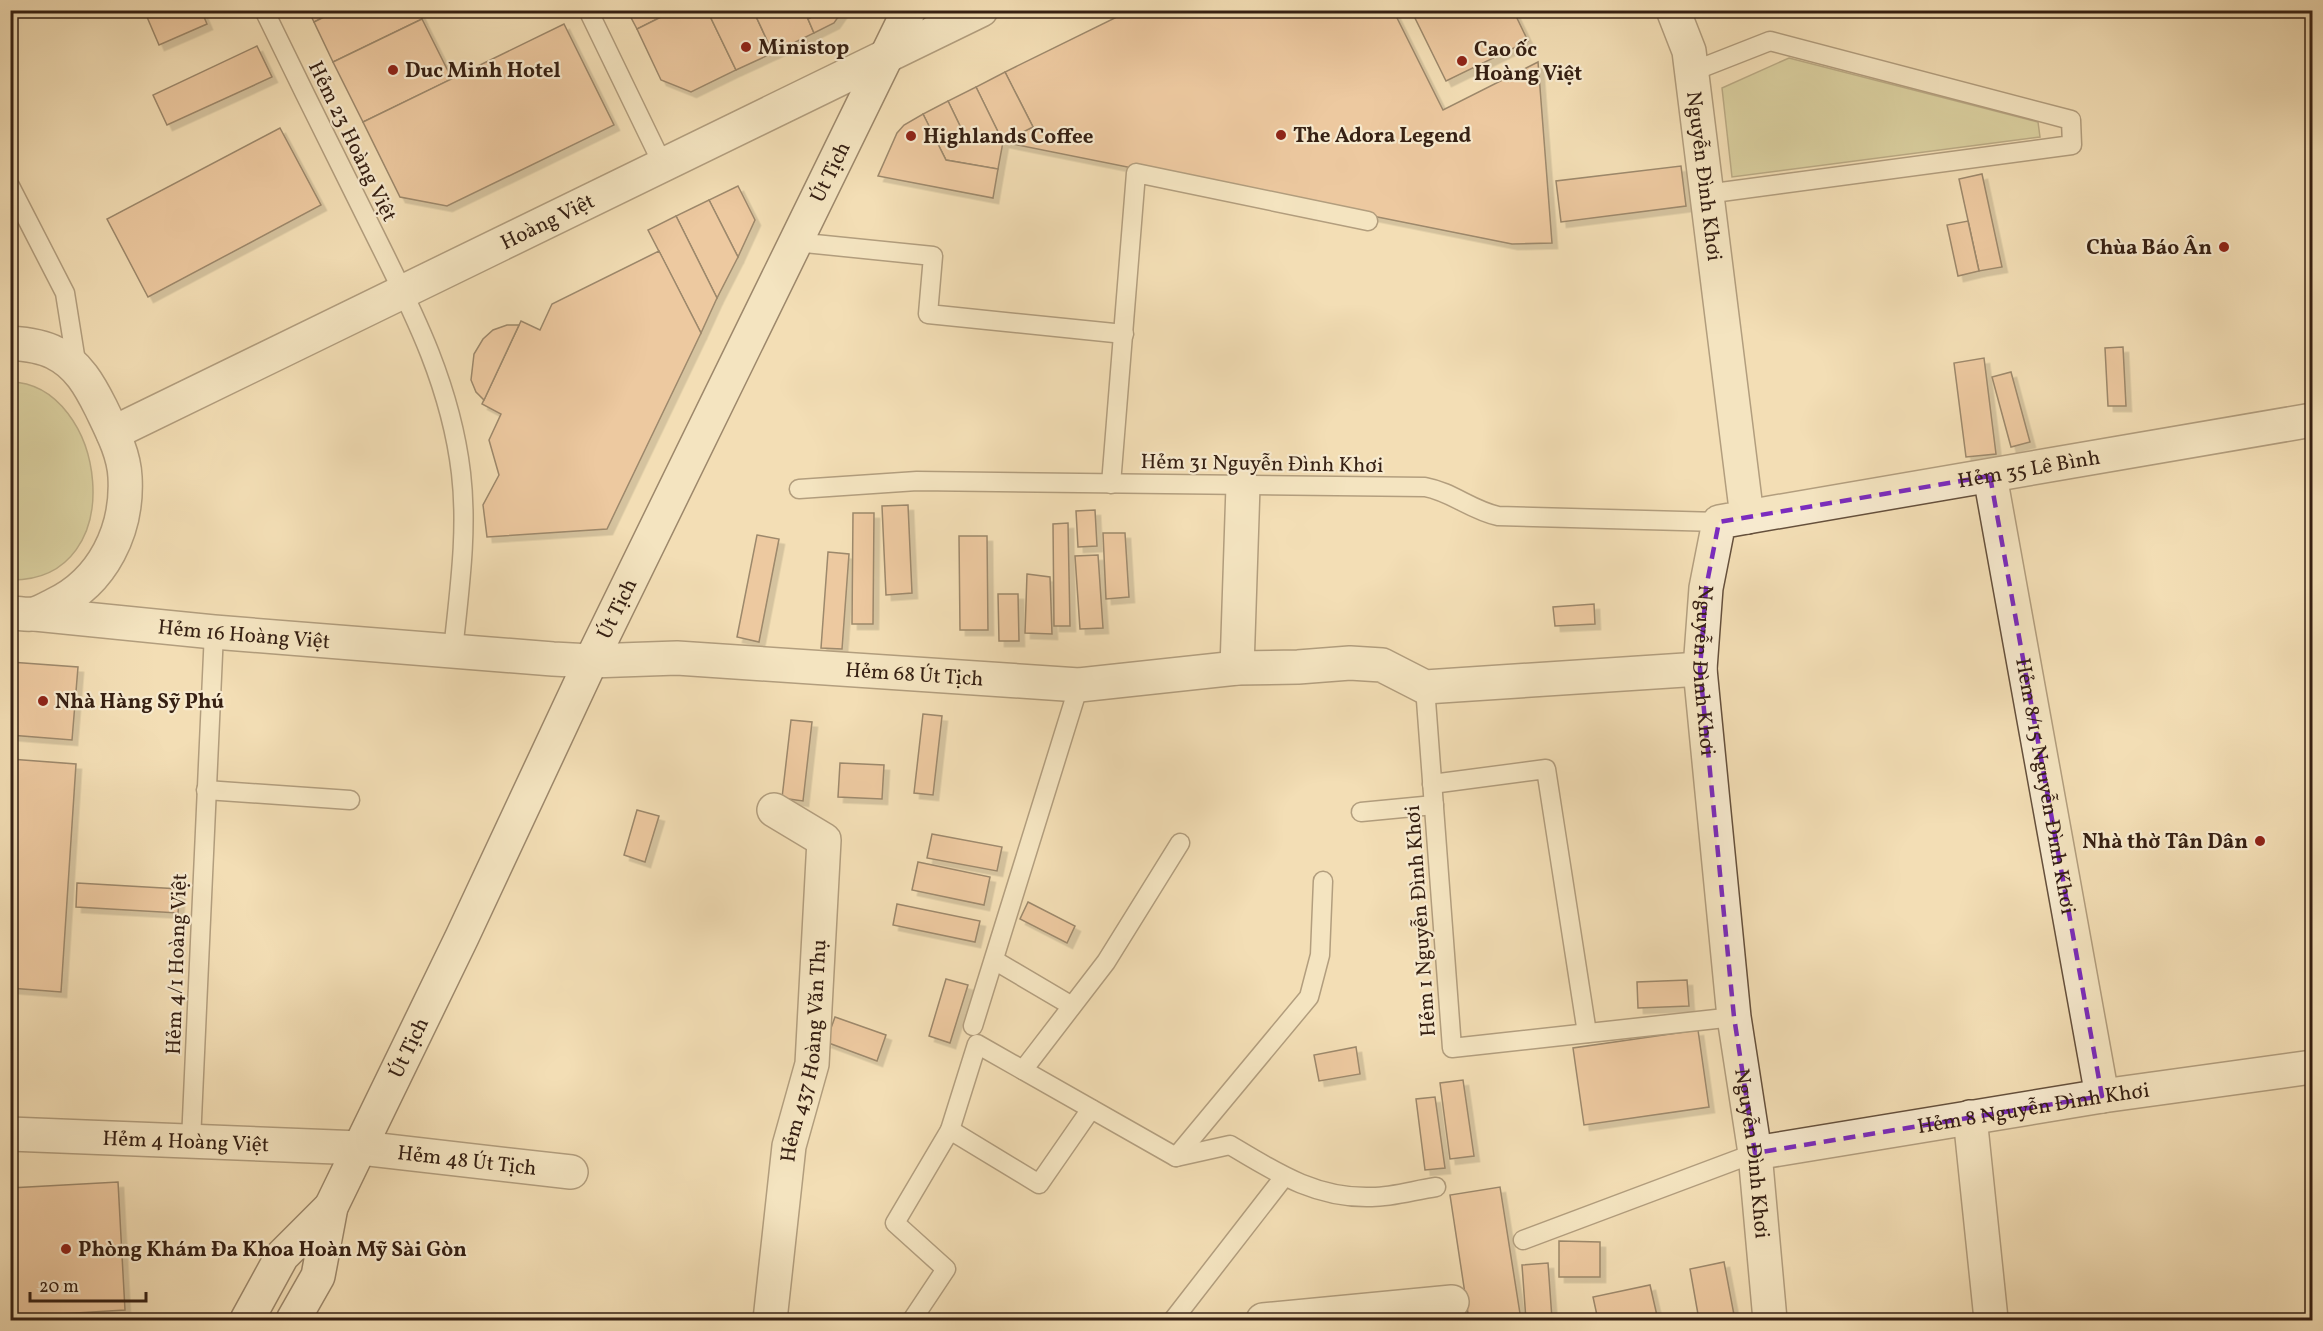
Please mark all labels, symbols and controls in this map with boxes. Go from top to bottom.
place label: Ministop [758,34,849,63]
place label: Cao ốc Hoàng Việt [1474,36,1582,89]
marker: Ministop [739,40,753,54]
marker: Cao ốc Hoàng Việt [1455,54,1469,68]
street label: Hẻm 23 Hoàng Việt [300,56,403,227]
place label: Duc Minh Hotel [405,57,561,86]
marker: Duc Minh Hotel [386,63,400,77]
street label: Nguyễn Đình Khơi [1678,89,1728,263]
place label: The Adora Legend [1293,122,1472,151]
place label: Highlands Coffee [923,123,1093,152]
marker: The Adora Legend [1274,128,1288,142]
marker: Highlands Coffee [904,129,918,143]
street label: Út Tịch [804,137,858,208]
street label: Hoàng Việt [496,188,600,258]
place label: Chùa Báo Ân [2086,234,2212,263]
marker: Chùa Báo Ân [2217,240,2231,254]
street label: Hẻm 35 Lê Bình [1956,444,2103,497]
street label: Hẻm 31 Nguyễn Đình Khơi [1140,448,1384,481]
street label: Út Tịch [591,574,645,644]
street label: Nguyễn Đình Khơi [1684,584,1721,757]
street label: Hẻm 16 Hoàng Việt [156,613,331,657]
street label: Hẻm 68 Út Tịch [844,656,984,695]
street label: Hẻm 8/15 Nguyễn Đình Khơi [2007,656,2082,917]
place label: Nhà Hàng Sỹ Phú [55,688,224,717]
marker: Nhà Hàng Sỹ Phú [36,694,50,708]
street label: Hẻm 1 Nguyễn Đình Khơi [1399,804,1444,1038]
place label: Nhà thờ Tân Dân [2082,828,2248,857]
marker: Nhà thờ Tân Dân [2253,834,2267,848]
street label: Hẻm 4/1 Hoàng Việt [160,873,195,1055]
street label: Hẻm 437 Hoàng Văn Thụ [774,939,835,1164]
street label: Út Tịch [383,1013,437,1084]
street label: Nguyễn Đình Khơi [1726,1067,1776,1240]
street label: Hẻm 8 Nguyễn Đình Khơi [1915,1077,2151,1142]
street label: Hẻm 4 Hoàng Việt [102,1125,270,1160]
street label: Hẻm 48 Út Tịch [396,1139,538,1184]
place label: Phòng Khám Đa Khoa Hoàn Mỹ Sài Gòn [78,1236,467,1265]
marker: Phòng Khám Đa Khoa Hoàn Mỹ Sài Gòn [59,1242,73,1256]
scale bar [30,1265,146,1303]
text: 20 m [39,1275,79,1300]

